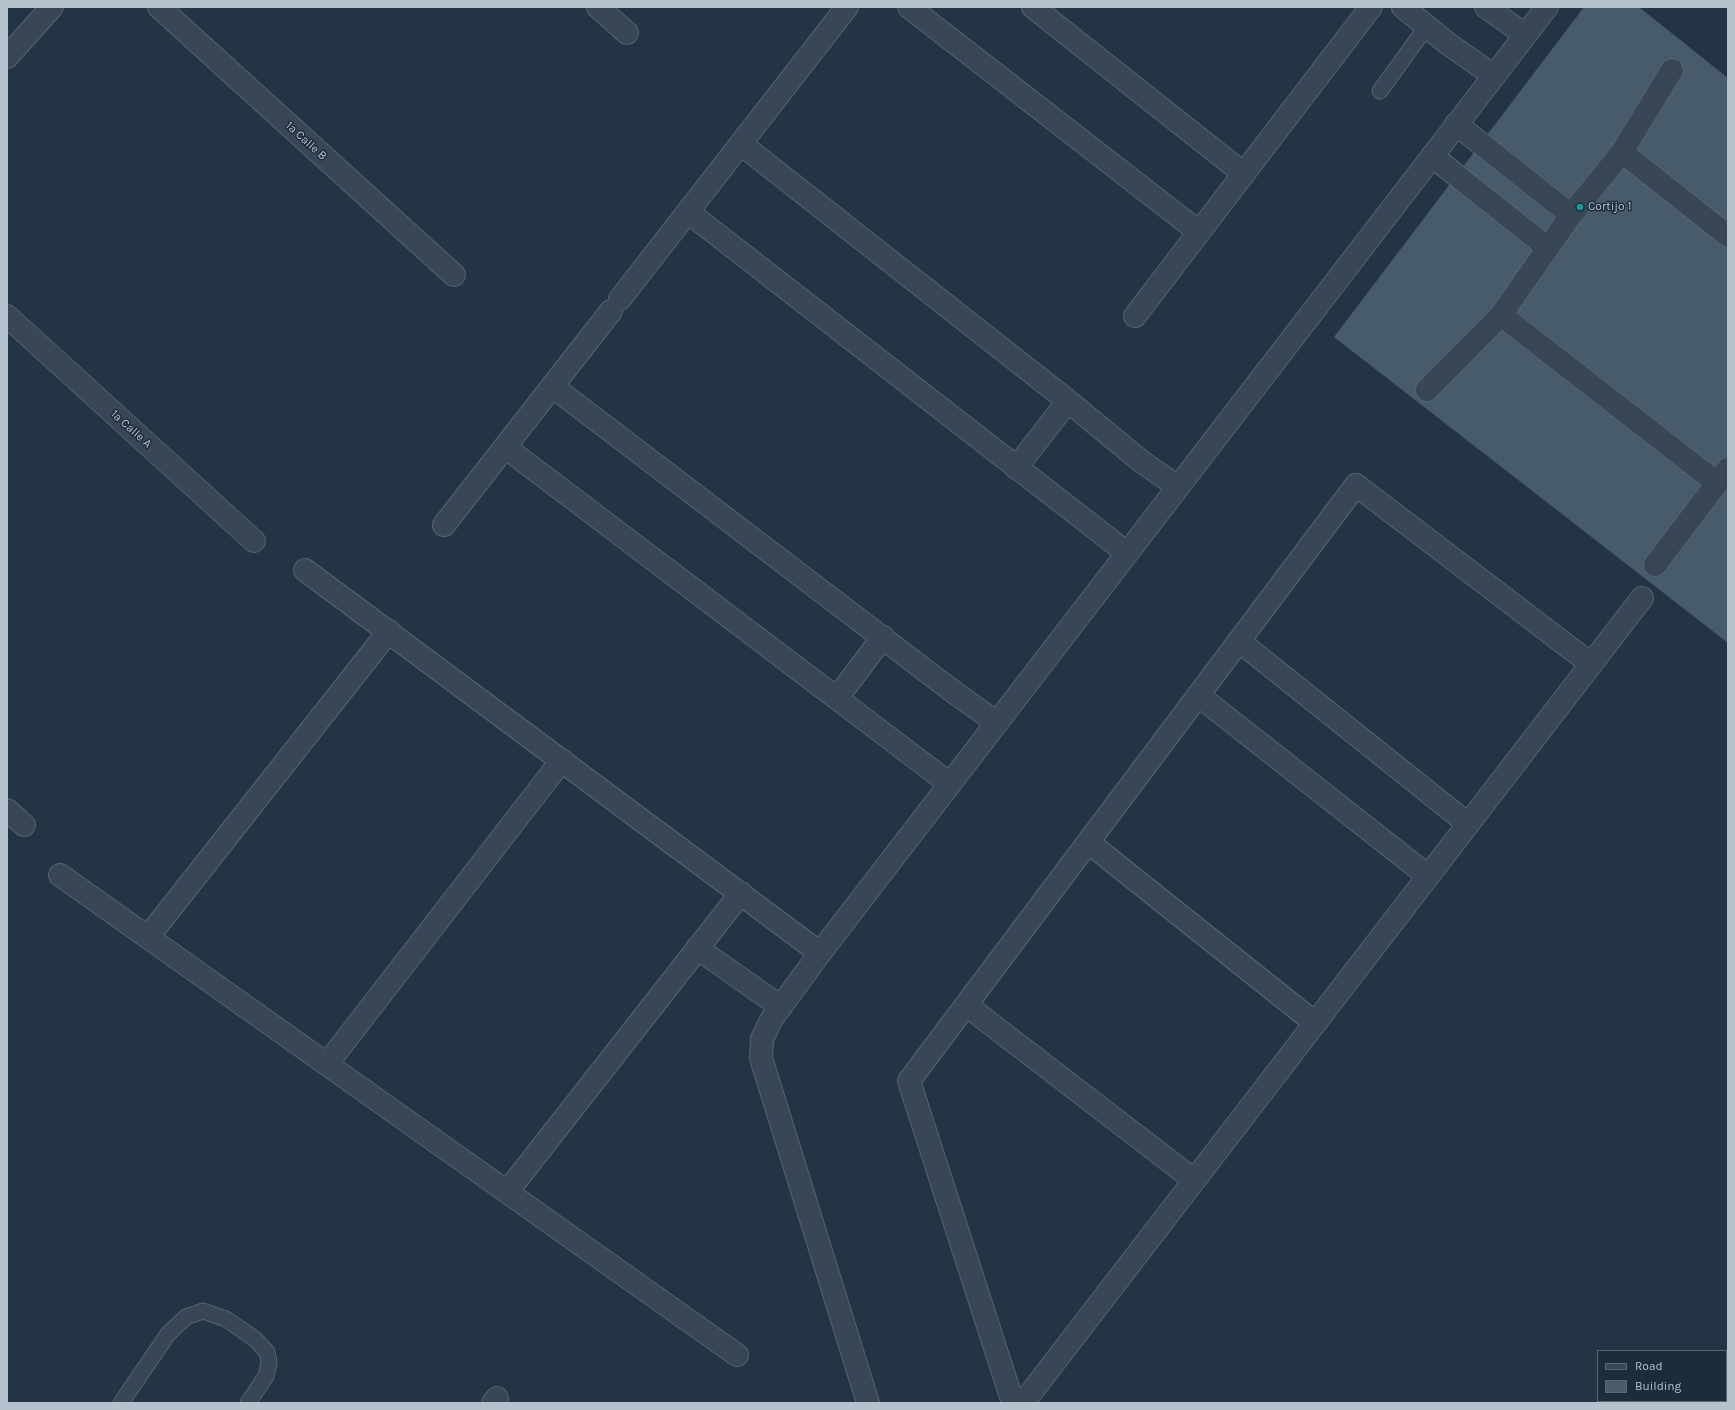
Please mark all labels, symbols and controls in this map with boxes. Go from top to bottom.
street label: 1a Calle B [282,119,330,163]
place label: Cortijo 1 [1588,200,1631,214]
marker: Cortijo 1 [1575,202,1585,212]
street label: 1a Calle A [108,407,154,451]
legend [1597,1350,1727,1402]
text: Road [1635,1359,1663,1373]
text: Building [1635,1379,1681,1393]

